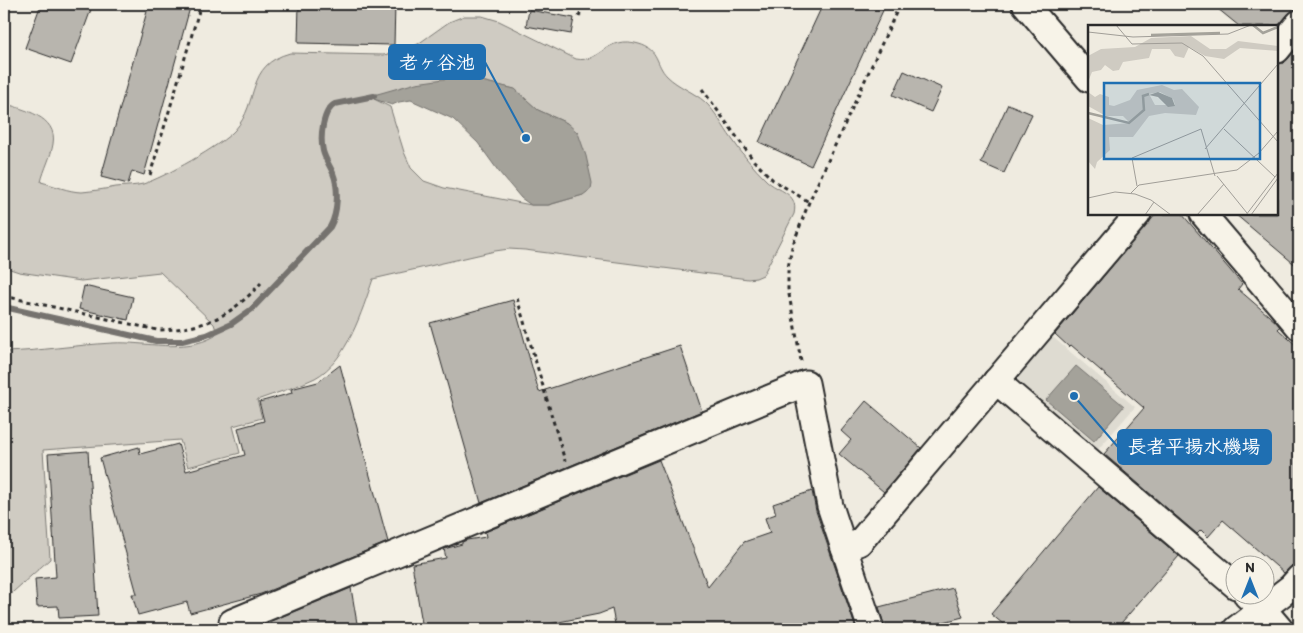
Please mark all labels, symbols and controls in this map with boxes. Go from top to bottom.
inset map [1088,25,1278,215]
callout: 老ヶ谷池 [389,45,485,79]
text: 老ヶ谷池 [399,51,475,74]
callout: 長者平揚水機場 [1118,430,1271,464]
text: 長者平揚水機場 [1127,435,1261,458]
north arrow [1226,556,1276,606]
text: N [1245,559,1255,576]

